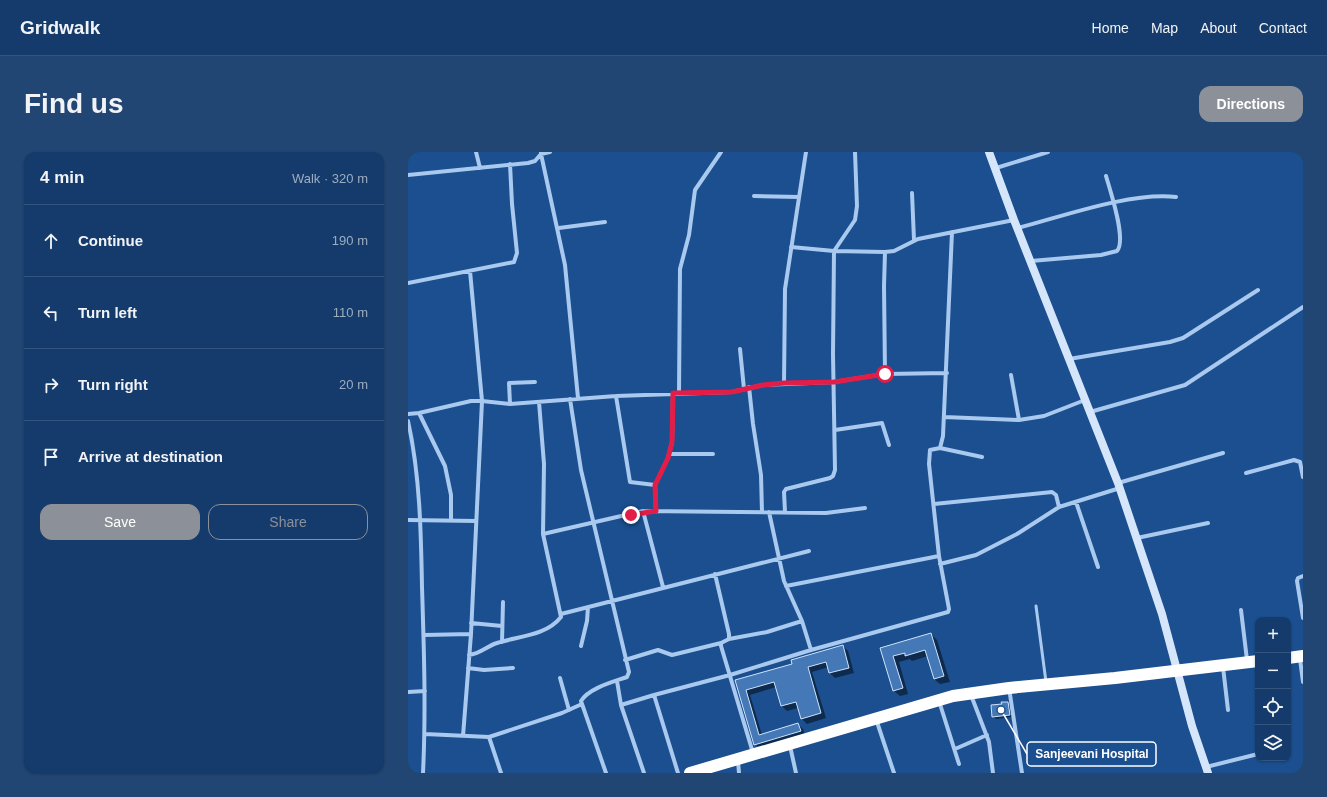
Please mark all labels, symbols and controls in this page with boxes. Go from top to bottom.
text: Gridwalk [20,17,100,38]
text: Home [1092,20,1129,36]
text: Map [1151,20,1178,36]
text: About [1200,20,1237,36]
text: Contact [1259,20,1307,36]
button: Directions [1199,86,1303,122]
text: Find us [24,88,124,119]
text: 4 min [40,168,84,187]
text: Walk · 320 m [292,171,368,186]
icon: ahead [40,230,62,252]
text: Continue [78,232,143,249]
text: 190 m [332,233,368,248]
icon: left [40,302,62,324]
text: Turn left [78,304,137,321]
text: 110 m [333,305,368,320]
route start [876,365,894,383]
icon: right [40,374,62,396]
text: Turn right [78,376,148,393]
text: 20 m [339,377,368,392]
icon: arrive [40,446,62,468]
text: Arrive at destination [78,448,223,465]
button: Save [40,504,200,540]
button: Share [208,504,368,540]
route end [622,506,640,524]
map controls [1255,617,1291,761]
button: + [1255,617,1291,653]
button: − [1255,653,1291,689]
button: locate [1255,689,1291,725]
button: layers [1255,725,1291,761]
callout: Sanjeevani Hospital [1027,742,1156,766]
text: Sanjeevani Hospital [1035,747,1149,761]

